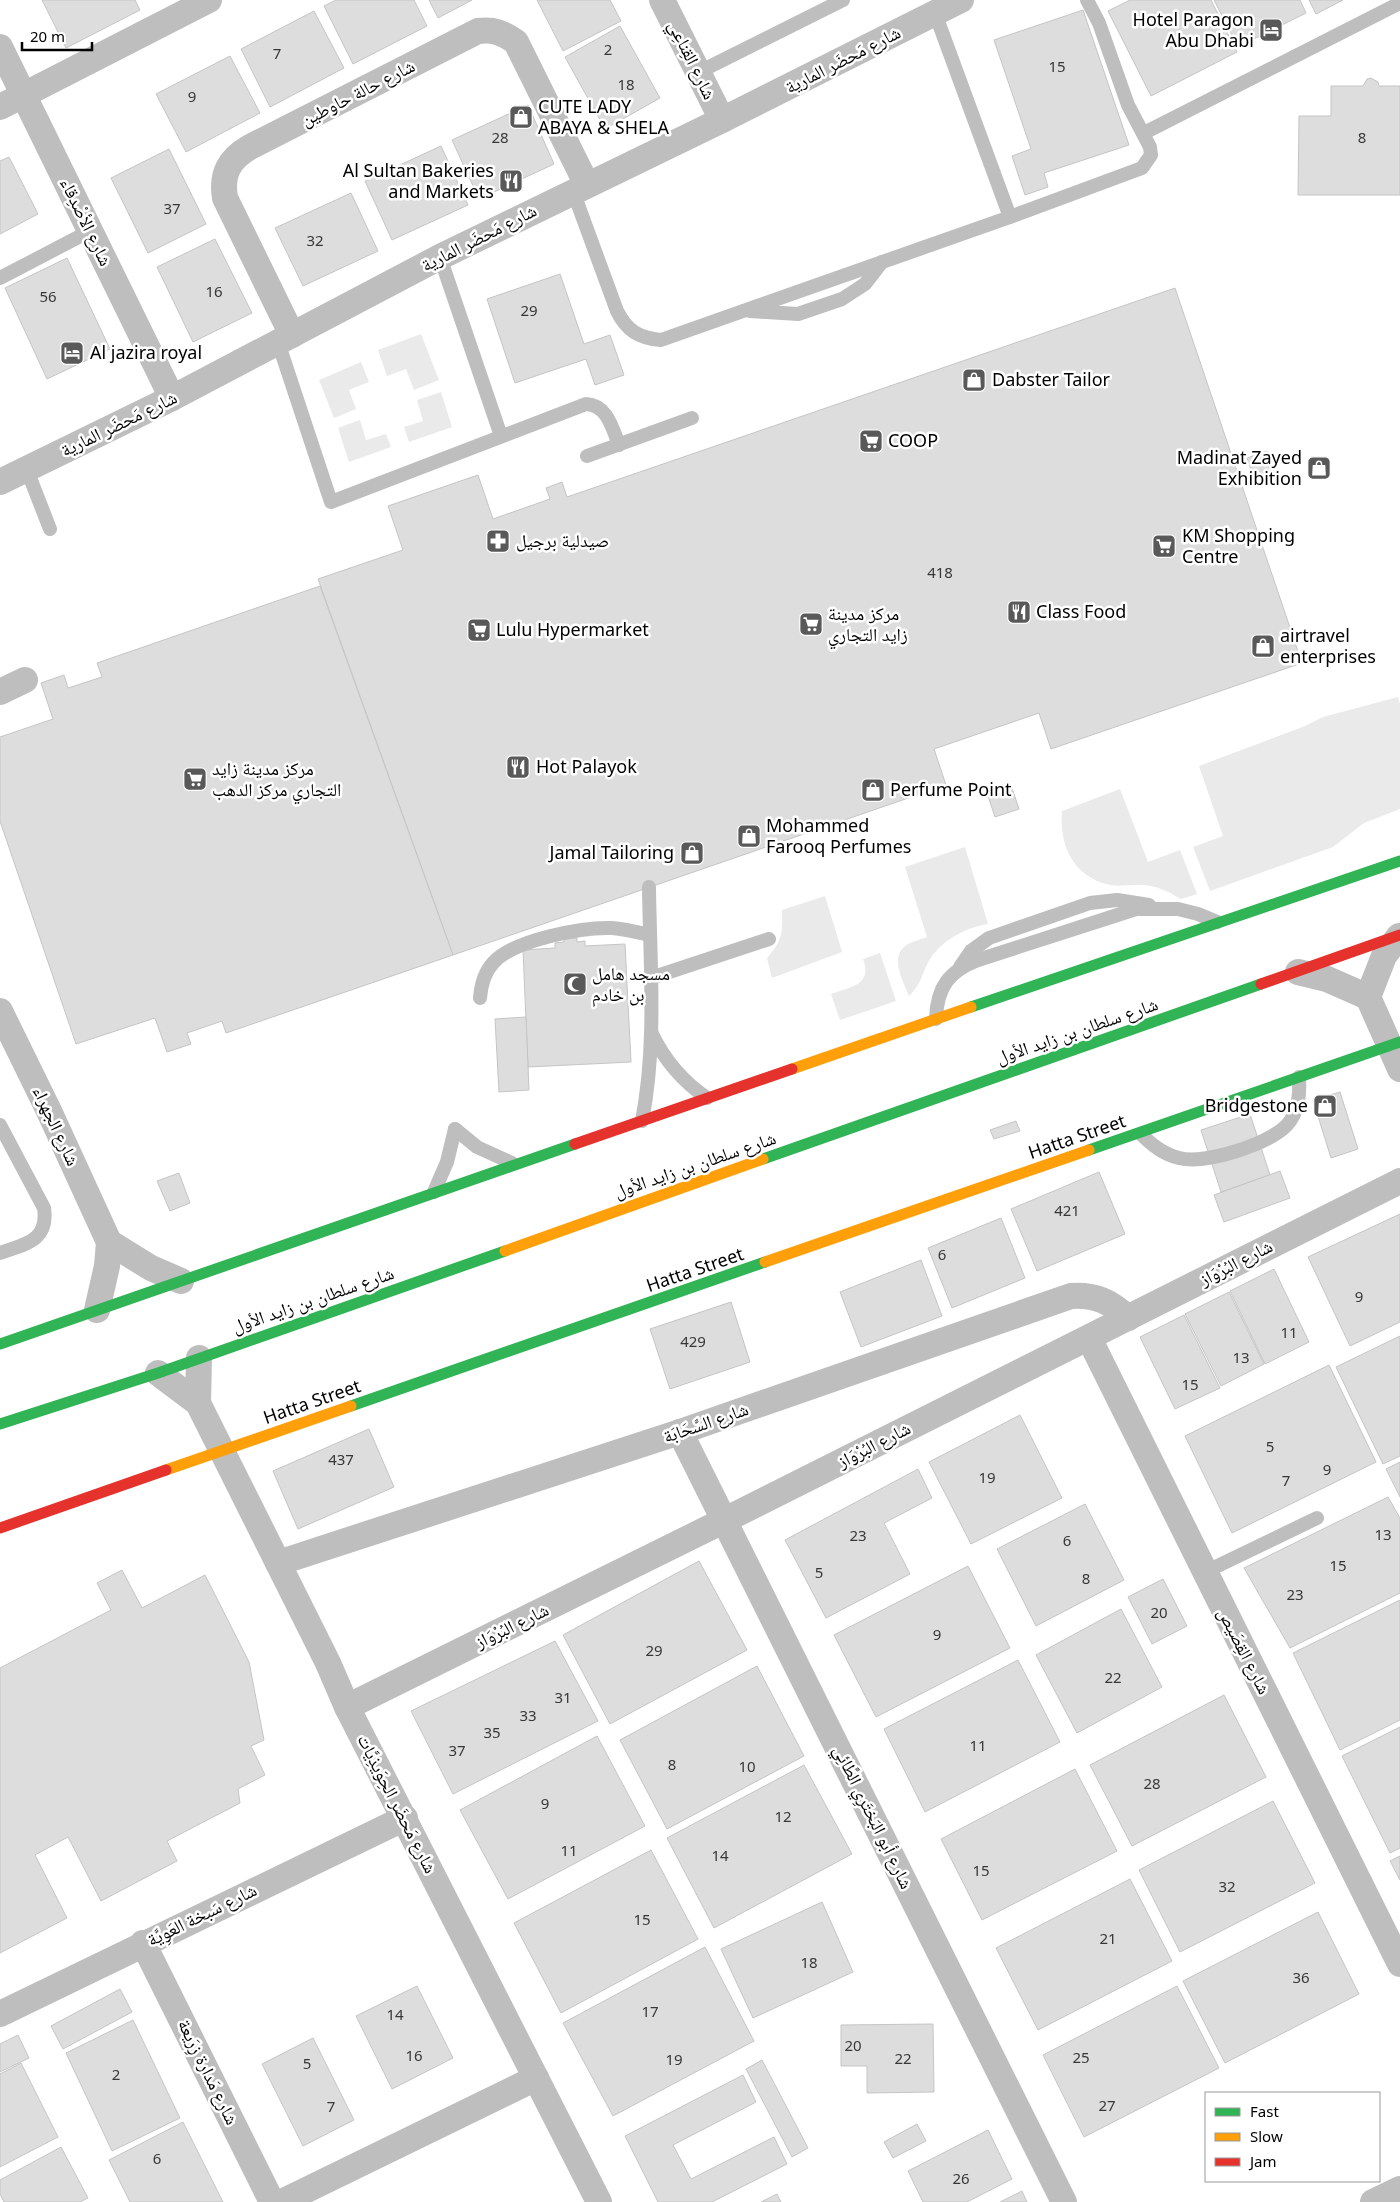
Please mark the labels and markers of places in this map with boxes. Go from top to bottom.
place label: Hotel Paragon Abu Dhabi [1133,7,1254,52]
hotel icon: Hotel Paragon Abu Dhabi [1258,17,1284,43]
place label: CUTE LADY ABAYA & SHELA [538,94,669,139]
shop icon: CUTE LADY ABAYA & SHELA [508,104,534,130]
place label: Al Sultan Bakeries and Markets [343,158,494,203]
restaurant icon: Al Sultan Bakeries and Markets [498,168,524,194]
hotel icon: Al jazira royal [59,340,85,366]
place label: Al jazira royal [90,340,202,364]
shop icon: Dabster Tailor [961,367,987,393]
place label: Dabster Tailor [992,367,1111,391]
supermarket icon: COOP [858,428,884,454]
place label: COOP [888,428,938,452]
place label: Madinat Zayed Exhibition [1177,445,1302,490]
shop icon: Madinat Zayed Exhibition [1306,455,1332,481]
place label: KM Shopping Centre [1182,523,1295,568]
pharmacy icon: صيدلية برجيل [485,528,511,554]
place label: صيدلية برجيل [516,528,609,552]
supermarket icon: KM Shopping Centre [1151,533,1177,559]
restaurant icon: Class Food [1006,599,1032,625]
place label: Class Food [1036,599,1126,623]
place label: مركز مدينة زايد التجاري [828,601,908,650]
supermarket icon: مركز مدينة زايد التجاري [798,611,824,637]
supermarket icon: Lulu Hypermarket [466,617,492,643]
place label: Lulu Hypermarket [496,617,649,641]
place label: airtravel enterprises [1280,623,1376,668]
shop icon: airtravel enterprises [1250,633,1276,659]
restaurant icon: Hot Palayok [505,754,531,780]
place label: Hot Palayok [536,754,637,778]
place label: مركز مدينة زايد التجاري مركز الدهب [212,756,341,805]
supermarket icon: مركز مدينة زايد التجاري مركز الدهب [182,766,208,792]
shop icon: Perfume Point [860,777,886,803]
place label: Perfume Point [890,777,1012,801]
place label: Mohammed Farooq Perfumes [766,813,911,858]
shop icon: Mohammed Farooq Perfumes [736,823,762,849]
place label: Jamal Tailoring [548,840,674,864]
shop icon: Jamal Tailoring [679,840,705,866]
place label: مسجد هامل بن خادم [592,961,670,1007]
mosque icon: مسجد هامل بن خادم [562,971,588,997]
place label: Bridgestone [1205,1093,1308,1117]
shop icon: Bridgestone [1312,1093,1338,1119]

